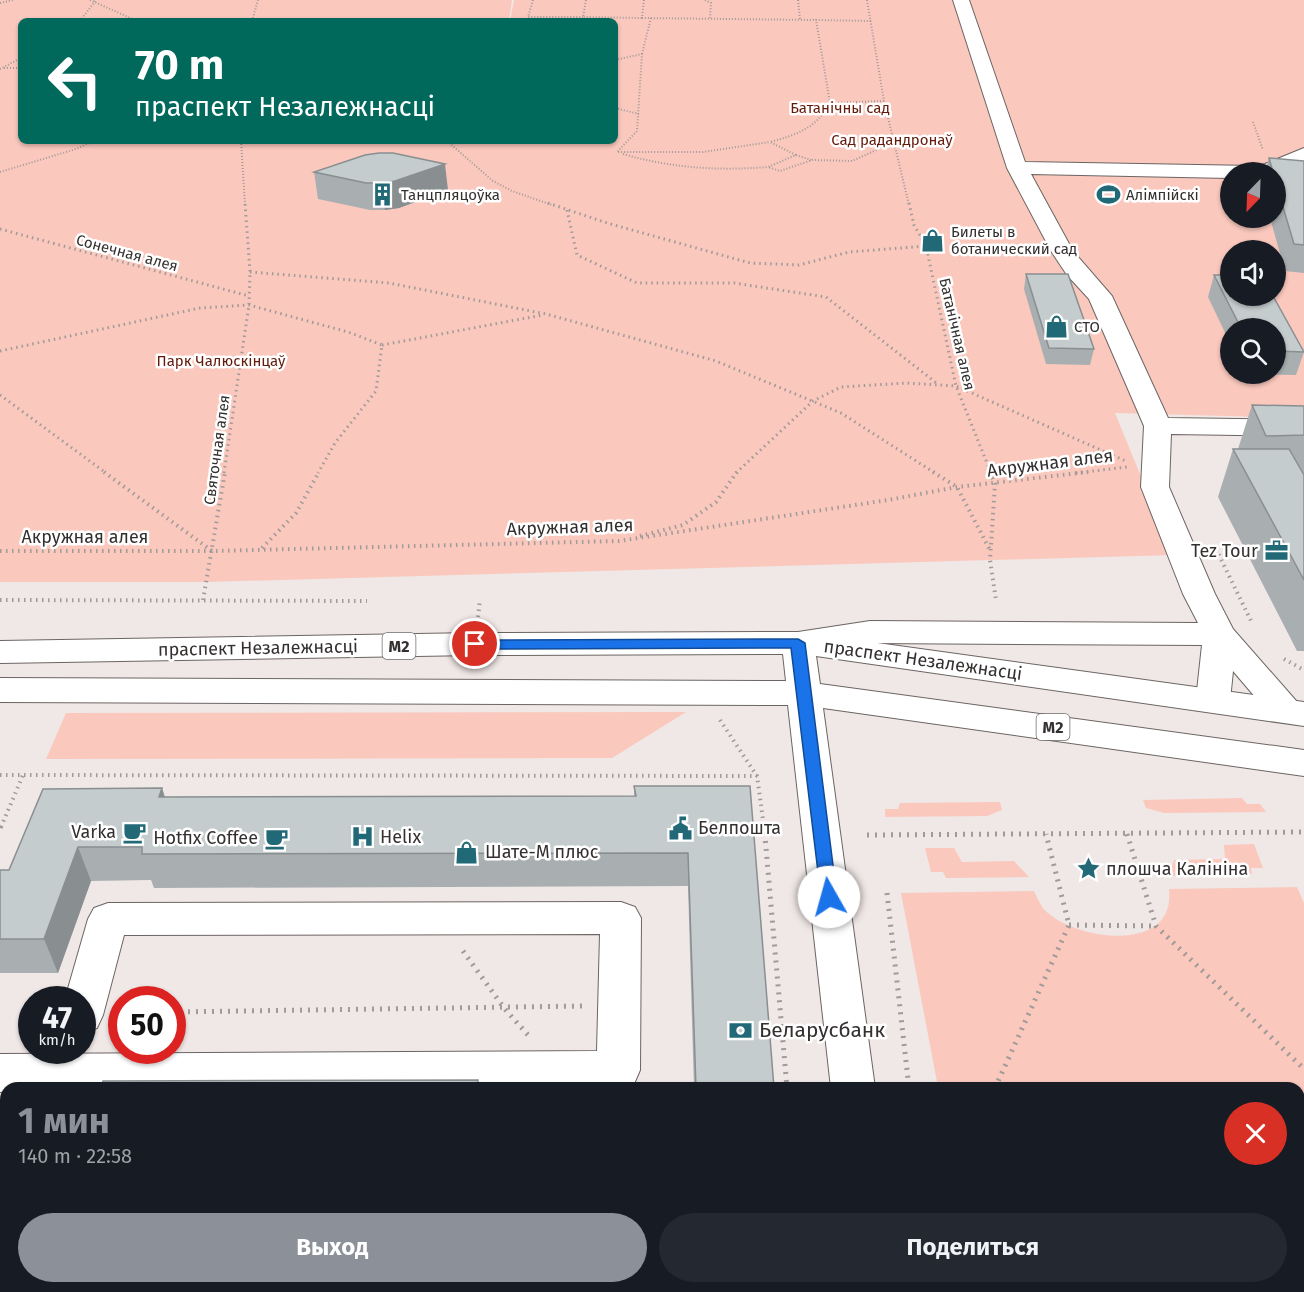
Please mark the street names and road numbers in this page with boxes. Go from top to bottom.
street label: Сонечная алея [74,231,180,275]
street label: Батанічная алея [935,276,979,392]
street label: Святочная алея [200,394,234,506]
street label: Акружная алея [986,444,1114,482]
street label: Акружная алея [506,514,634,540]
street label: Акружная алея [22,526,148,548]
road number: М2 [382,633,416,659]
street label: праспект Незалежнасці [158,635,358,661]
street label: праспект Незалежнасці [822,635,1024,685]
road number: М2 [1036,714,1070,740]

